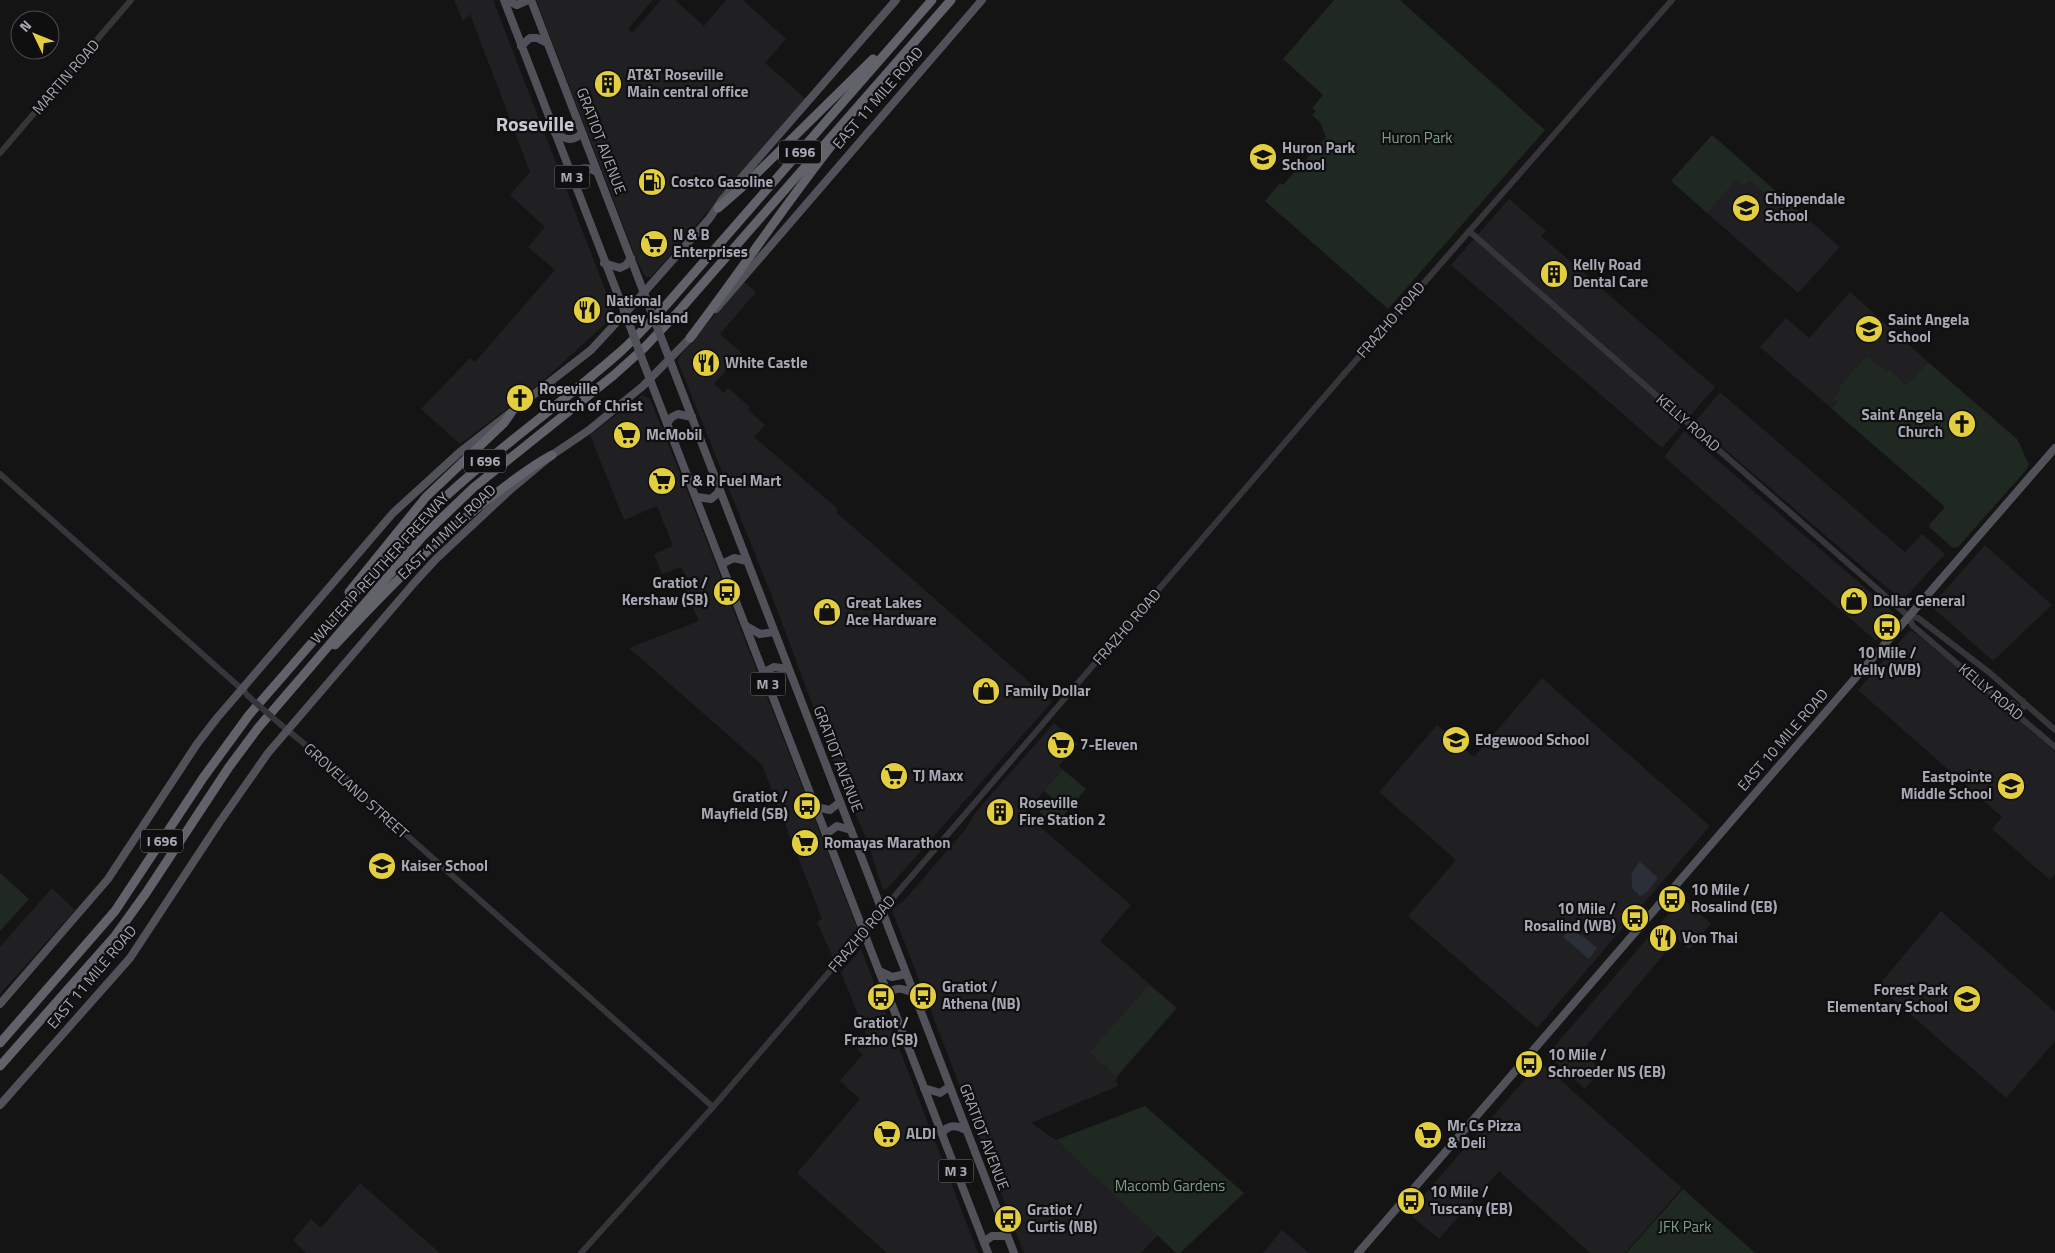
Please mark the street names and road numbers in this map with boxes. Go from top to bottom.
street label: MARTIN ROAD [26,34,105,119]
street label: EAST 11 MILE ROAD [827,41,929,154]
street label: GRATIOT AVENUE [571,84,632,198]
road number: I 696 [779,140,821,163]
road number: M 3 [554,166,590,188]
street label: FRAZHO ROAD [1351,276,1430,363]
street label: KELLY ROAD [1651,388,1726,457]
road number: I 696 [464,450,506,472]
street label: EAST 11 MILE ROAD [392,478,501,585]
street label: WALTER P REUTHER FREEWAY [305,487,454,649]
street label: FRAZHO ROAD [1087,583,1166,670]
street label: KELLY ROAD [1954,657,2029,726]
road number: M 3 [750,672,786,696]
street label: EAST 10 MILE ROAD [1732,683,1834,796]
street label: GRATIOT AVENUE [808,702,869,816]
street label: GROVELAND STREET [299,737,414,844]
road number: I 696 [141,829,183,852]
street label: FRAZHO ROAD [822,890,901,977]
street label: EAST 11 MILE ROAD [41,920,142,1034]
street label: GRATIOT AVENUE [954,1080,1015,1194]
road number: M 3 [938,1160,974,1182]

